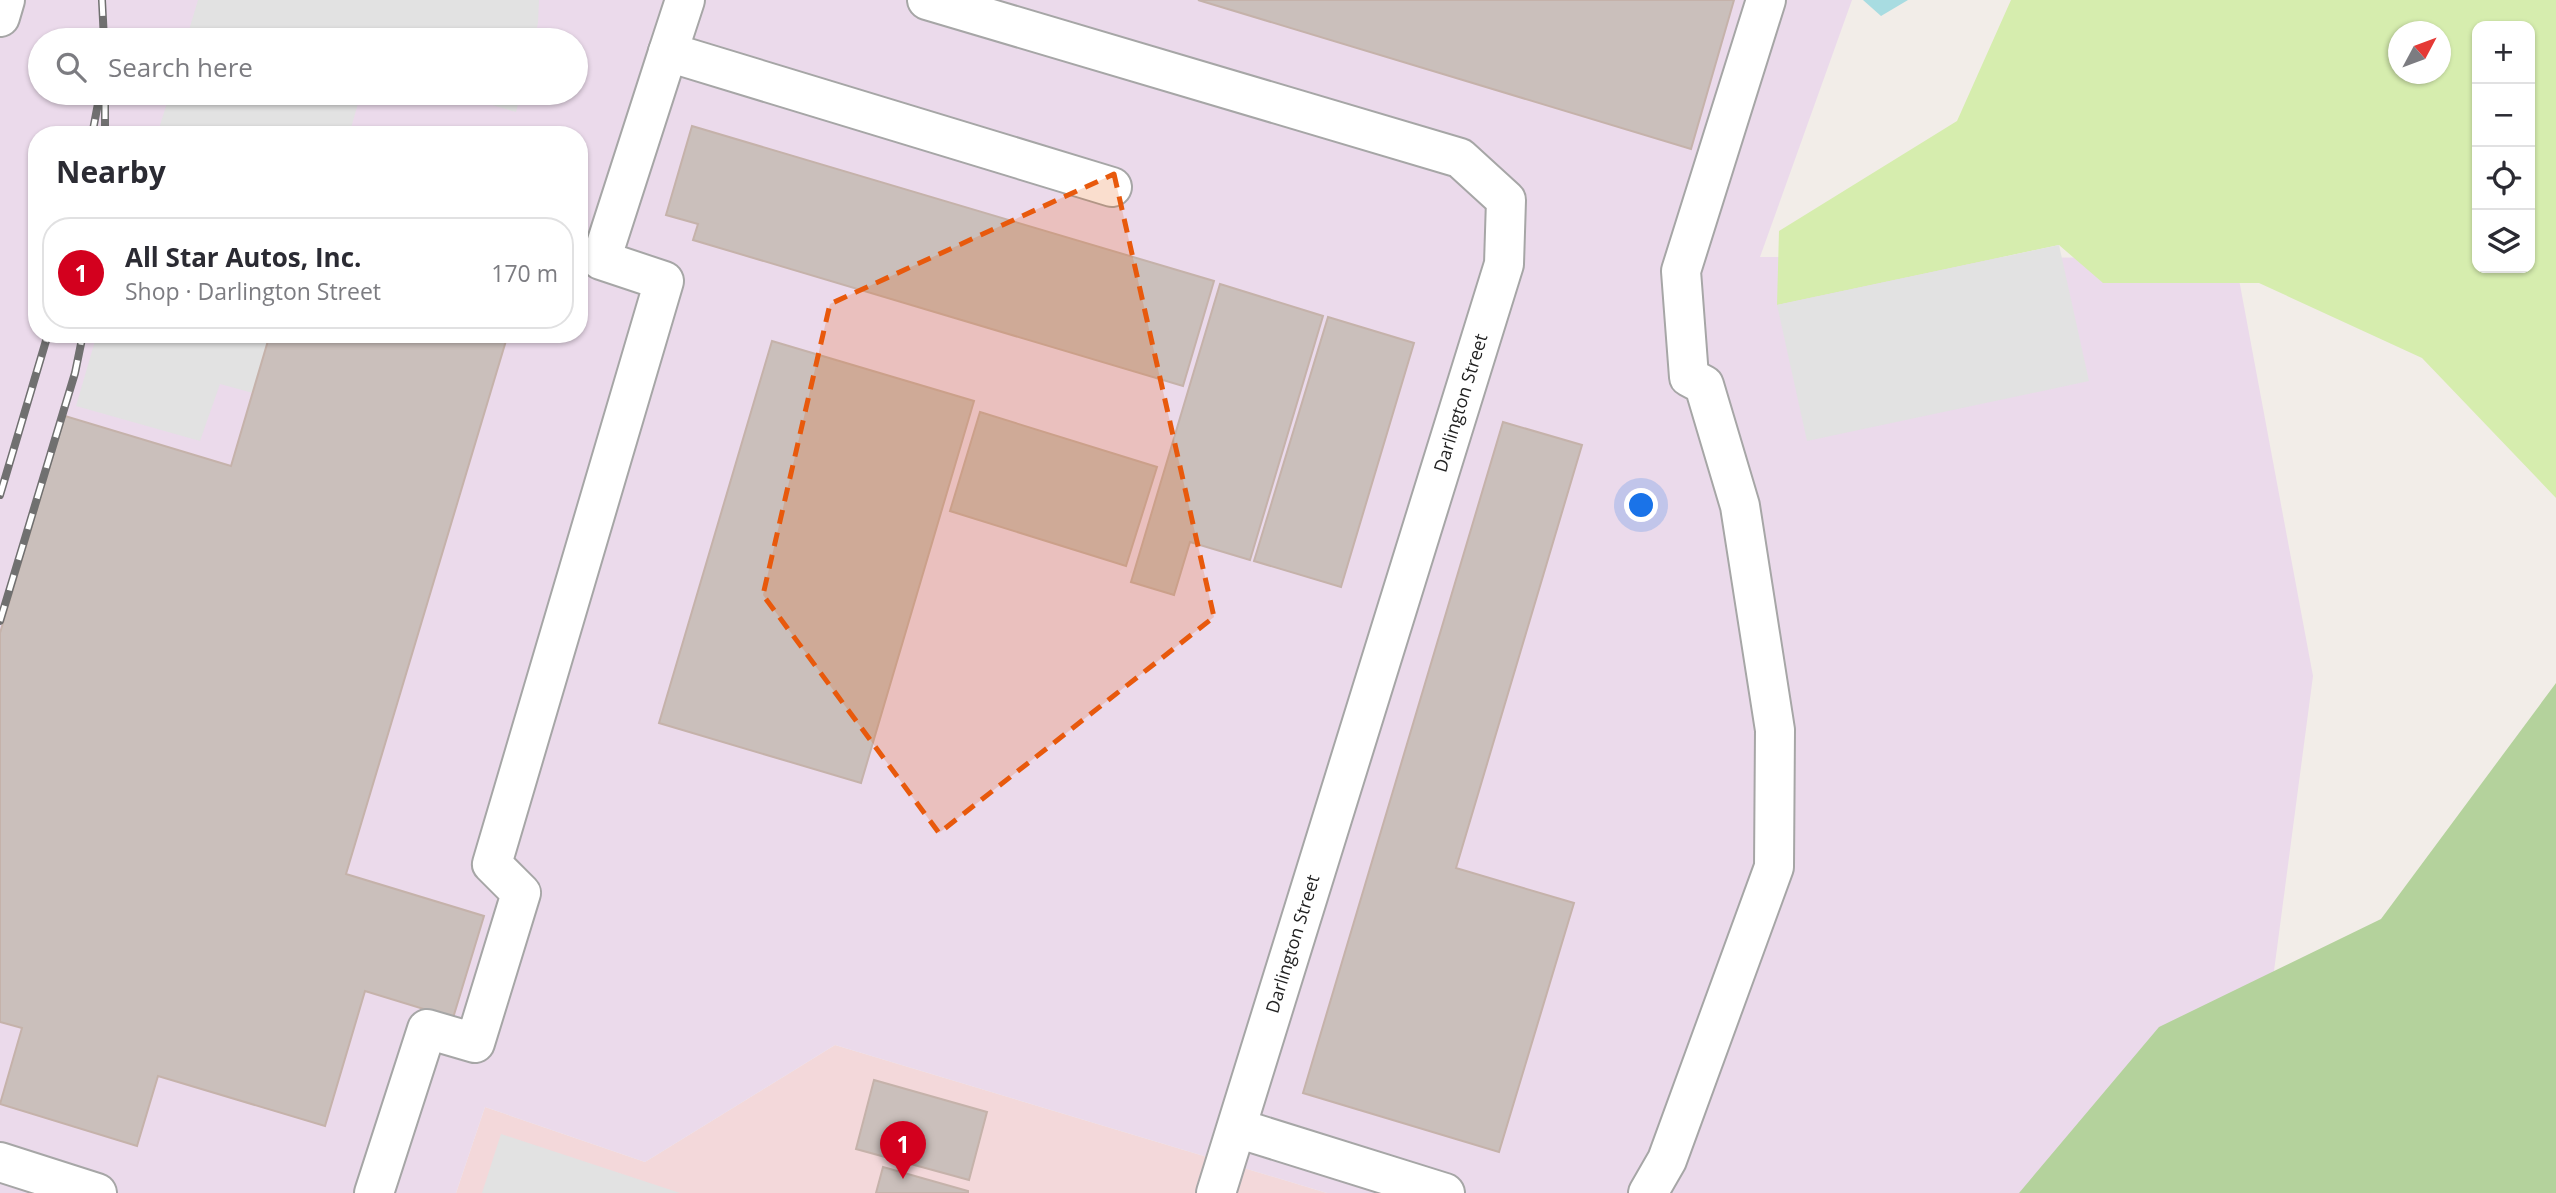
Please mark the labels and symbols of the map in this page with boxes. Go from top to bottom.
north arrow [2388,21,2451,84]
street label: Darlington Street [1428,331,1493,475]
your location [1624,488,1658,522]
street label: Darlington Street [1260,872,1325,1016]
pin: 1 [880,1121,926,1179]

